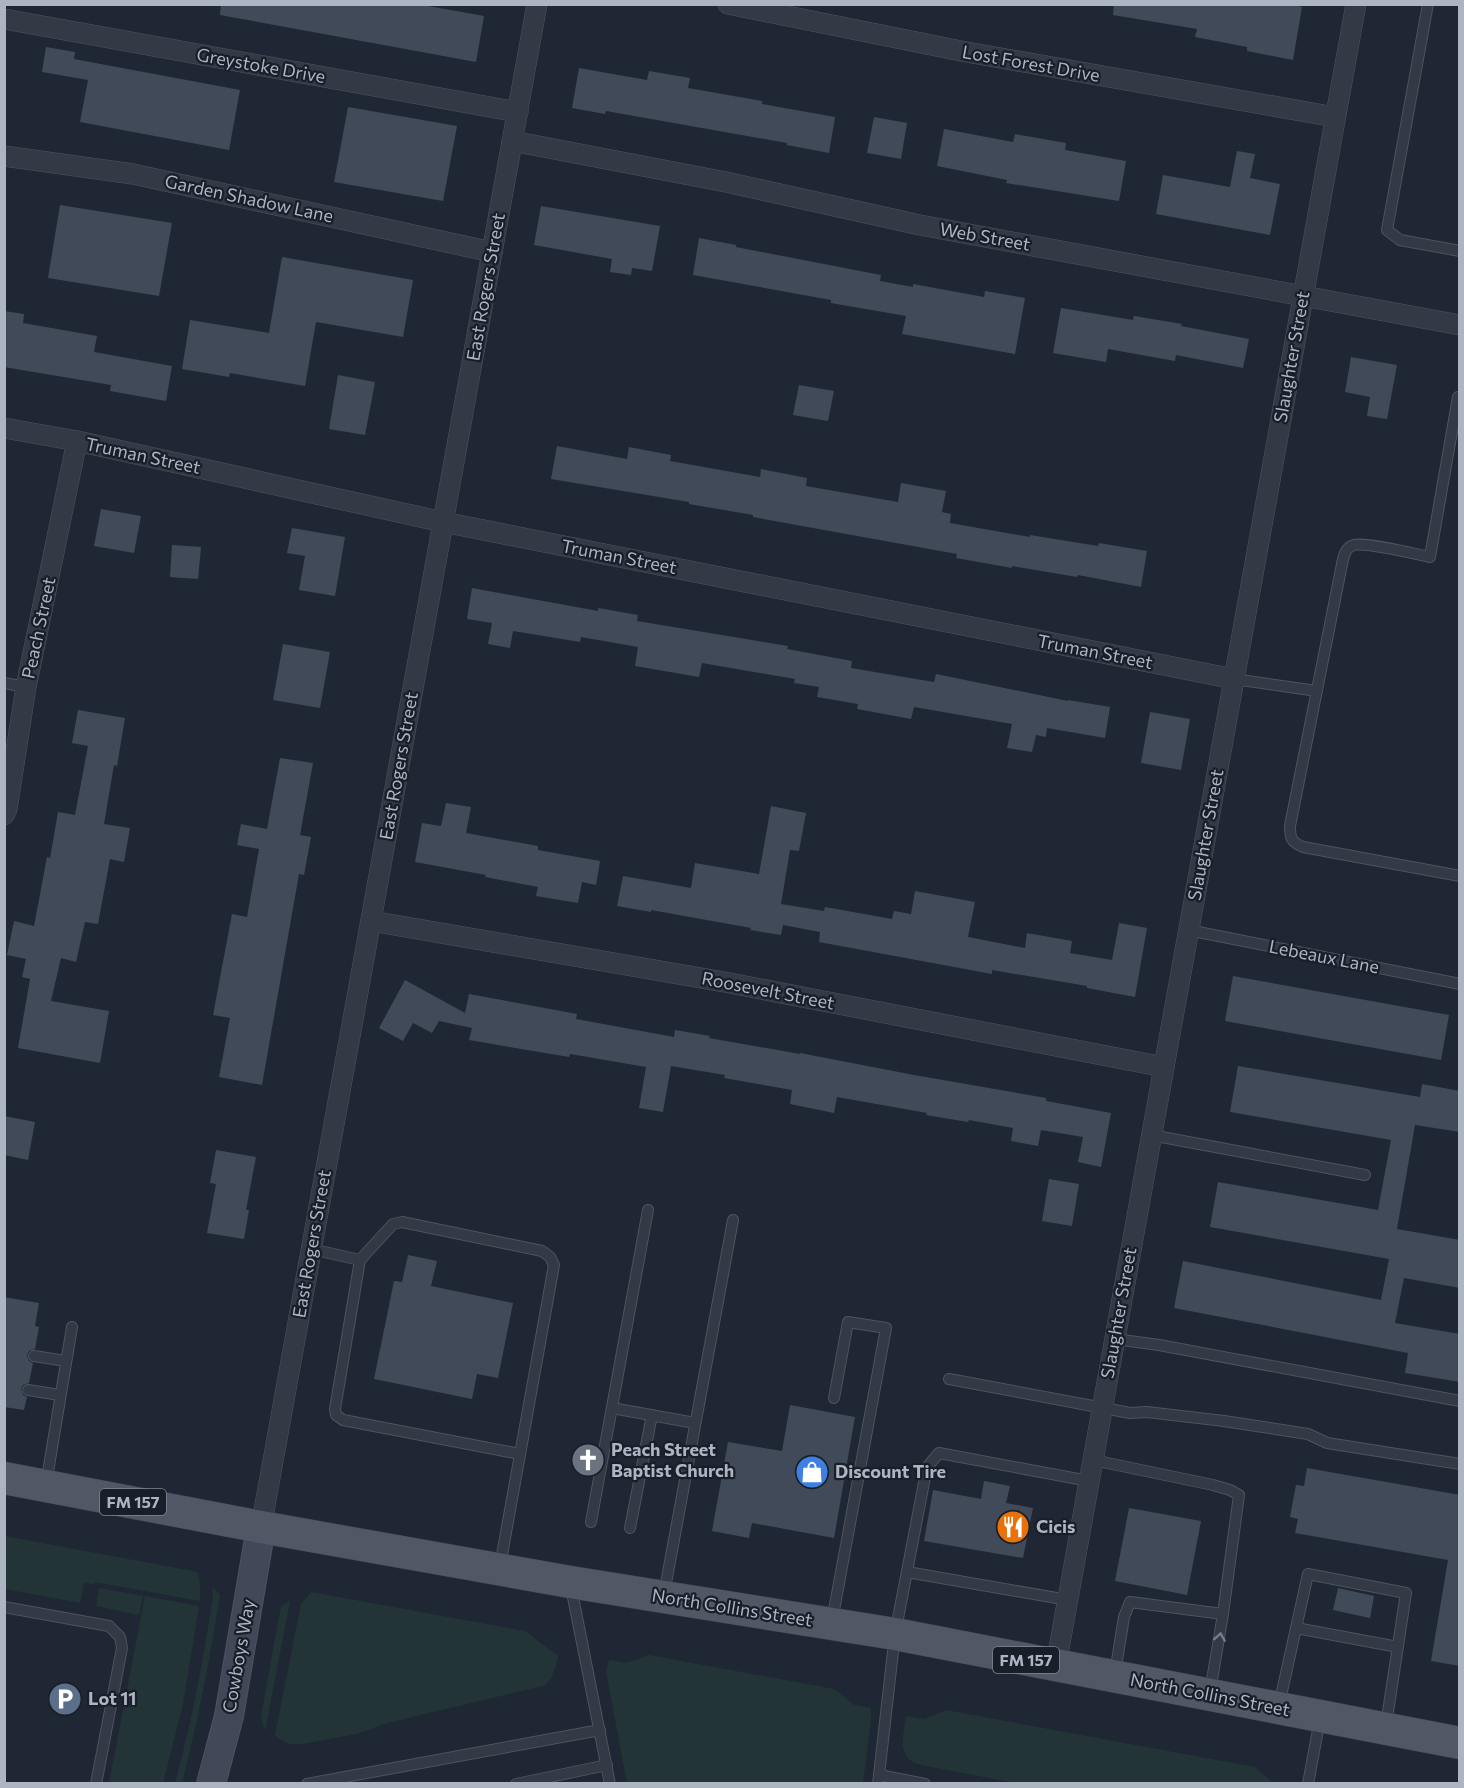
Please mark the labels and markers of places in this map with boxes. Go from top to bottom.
place label: Peach Street Baptist Church [611,1438,734,1481]
church icon: Peach Street Baptist Church [570,1442,606,1478]
shop icon: Discount Tire [794,1454,830,1490]
place label: Discount Tire [835,1460,946,1482]
restaurant icon: Cicis [995,1509,1031,1545]
place label: Cicis [1036,1515,1075,1537]
parking icon: Lot 11 [47,1681,83,1717]
place label: Lot 11 [88,1687,136,1709]

